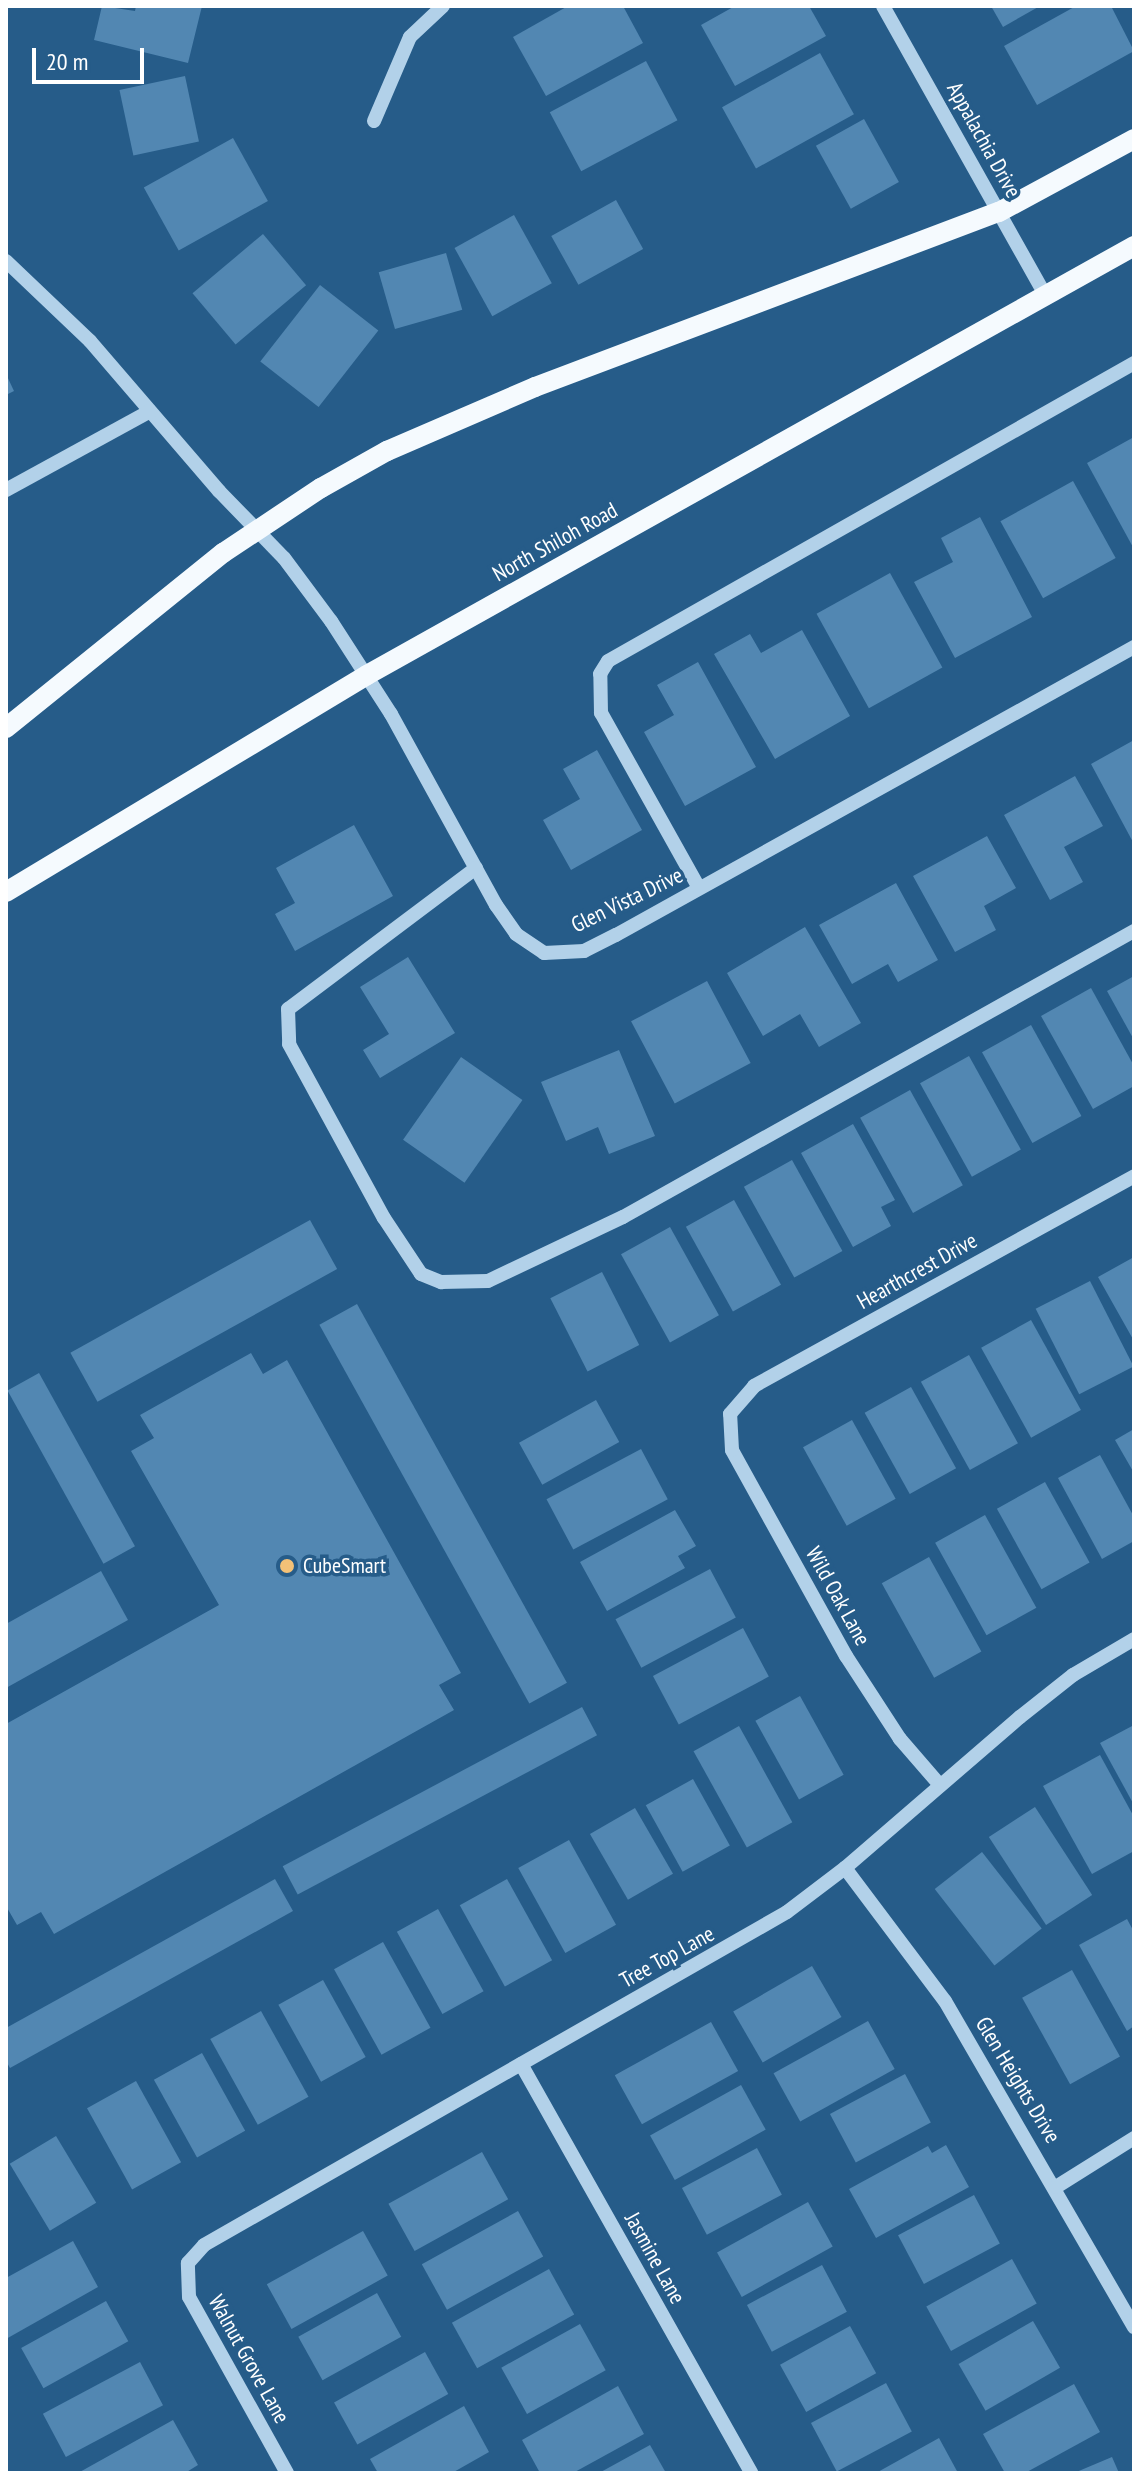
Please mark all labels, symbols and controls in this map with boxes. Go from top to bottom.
scale bar [36,32,148,82]
text: 20 m [46,46,88,77]
street label: Appalachia Drive [941,78,1027,202]
street label: North Shiloh Road [488,497,622,587]
street label: Glen Vista Drive [567,862,687,938]
street label: Hearthcrest Drive [852,1227,982,1315]
street label: Wild Oak Lane [800,1542,876,1650]
place label: CubeSmart [303,1553,386,1579]
marker: CubeSmart [278,1557,296,1575]
street label: Tree Top Lane [615,1920,719,1994]
street label: Glen Heights Drive [970,2012,1066,2148]
street label: Jasmine Lane [619,2208,691,2308]
street label: Walnut Grove Lane [203,2290,295,2428]

